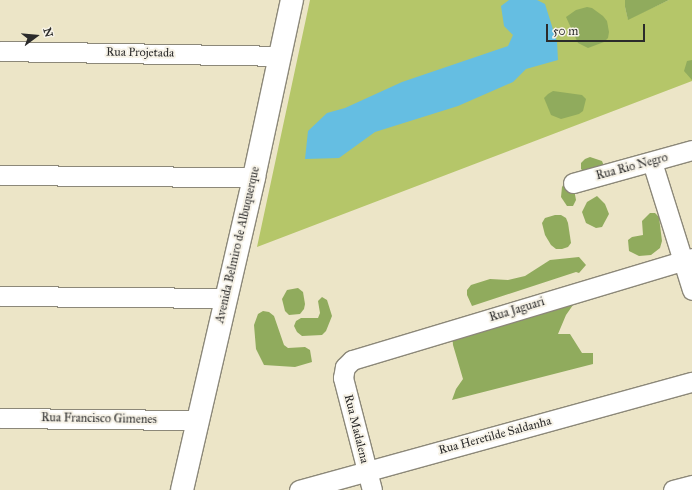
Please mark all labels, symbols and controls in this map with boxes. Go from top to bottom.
north arrow [16,16,56,56]
scale bar [548,16,647,42]
text: 50 m [553,24,578,38]
text: N [40,26,56,39]
street label: Rua Projetada [106,45,174,61]
street label: Rua Rio Negro [594,150,670,184]
street label: Avenida Belmiro de Albuquerque [213,165,263,325]
street label: Rua Jaguari [488,295,546,325]
street label: Rua Madalena [340,393,372,465]
street label: Rua Francisco Gimenes [41,411,157,427]
street label: Rua Heretilde Saldanha [437,414,553,458]

